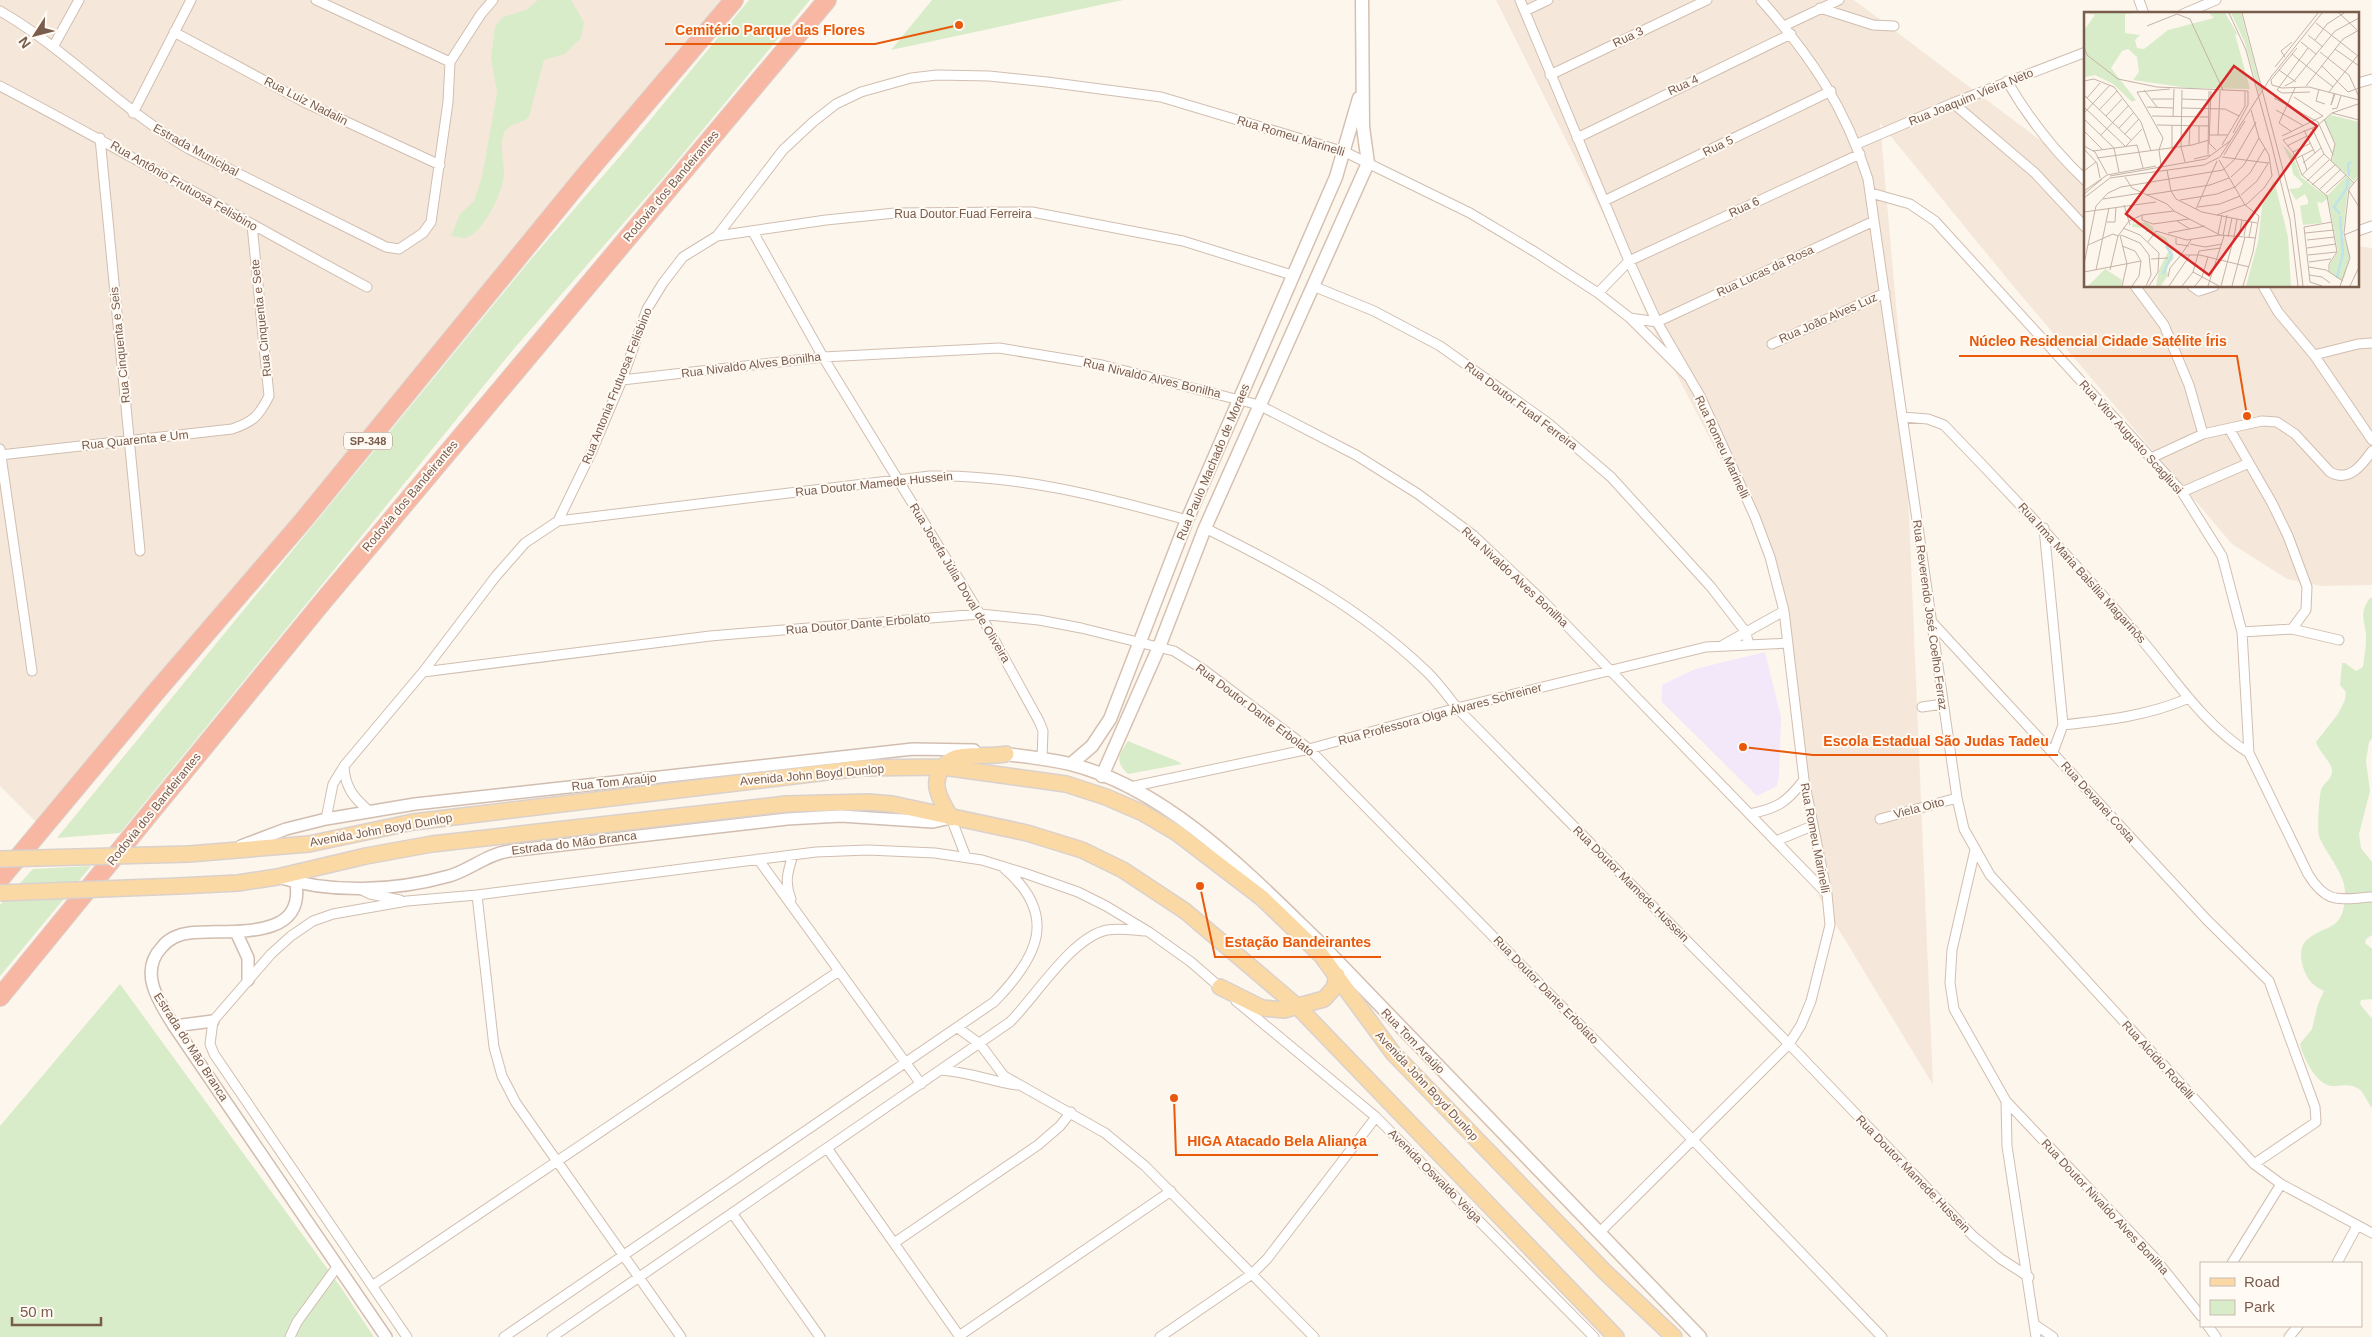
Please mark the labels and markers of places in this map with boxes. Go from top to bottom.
callout: Cemitério Parque das Flores [665,15,875,44]
callout: Núcleo Residencial Cidade Satélite Íris [1959,327,2237,356]
callout: Escola Estadual São Judas Tadeu [1813,726,2058,755]
callout: Estação Bandeirantes [1215,928,1381,957]
callout: HIGA Atacado Bela Aliança [1176,1126,1378,1155]

